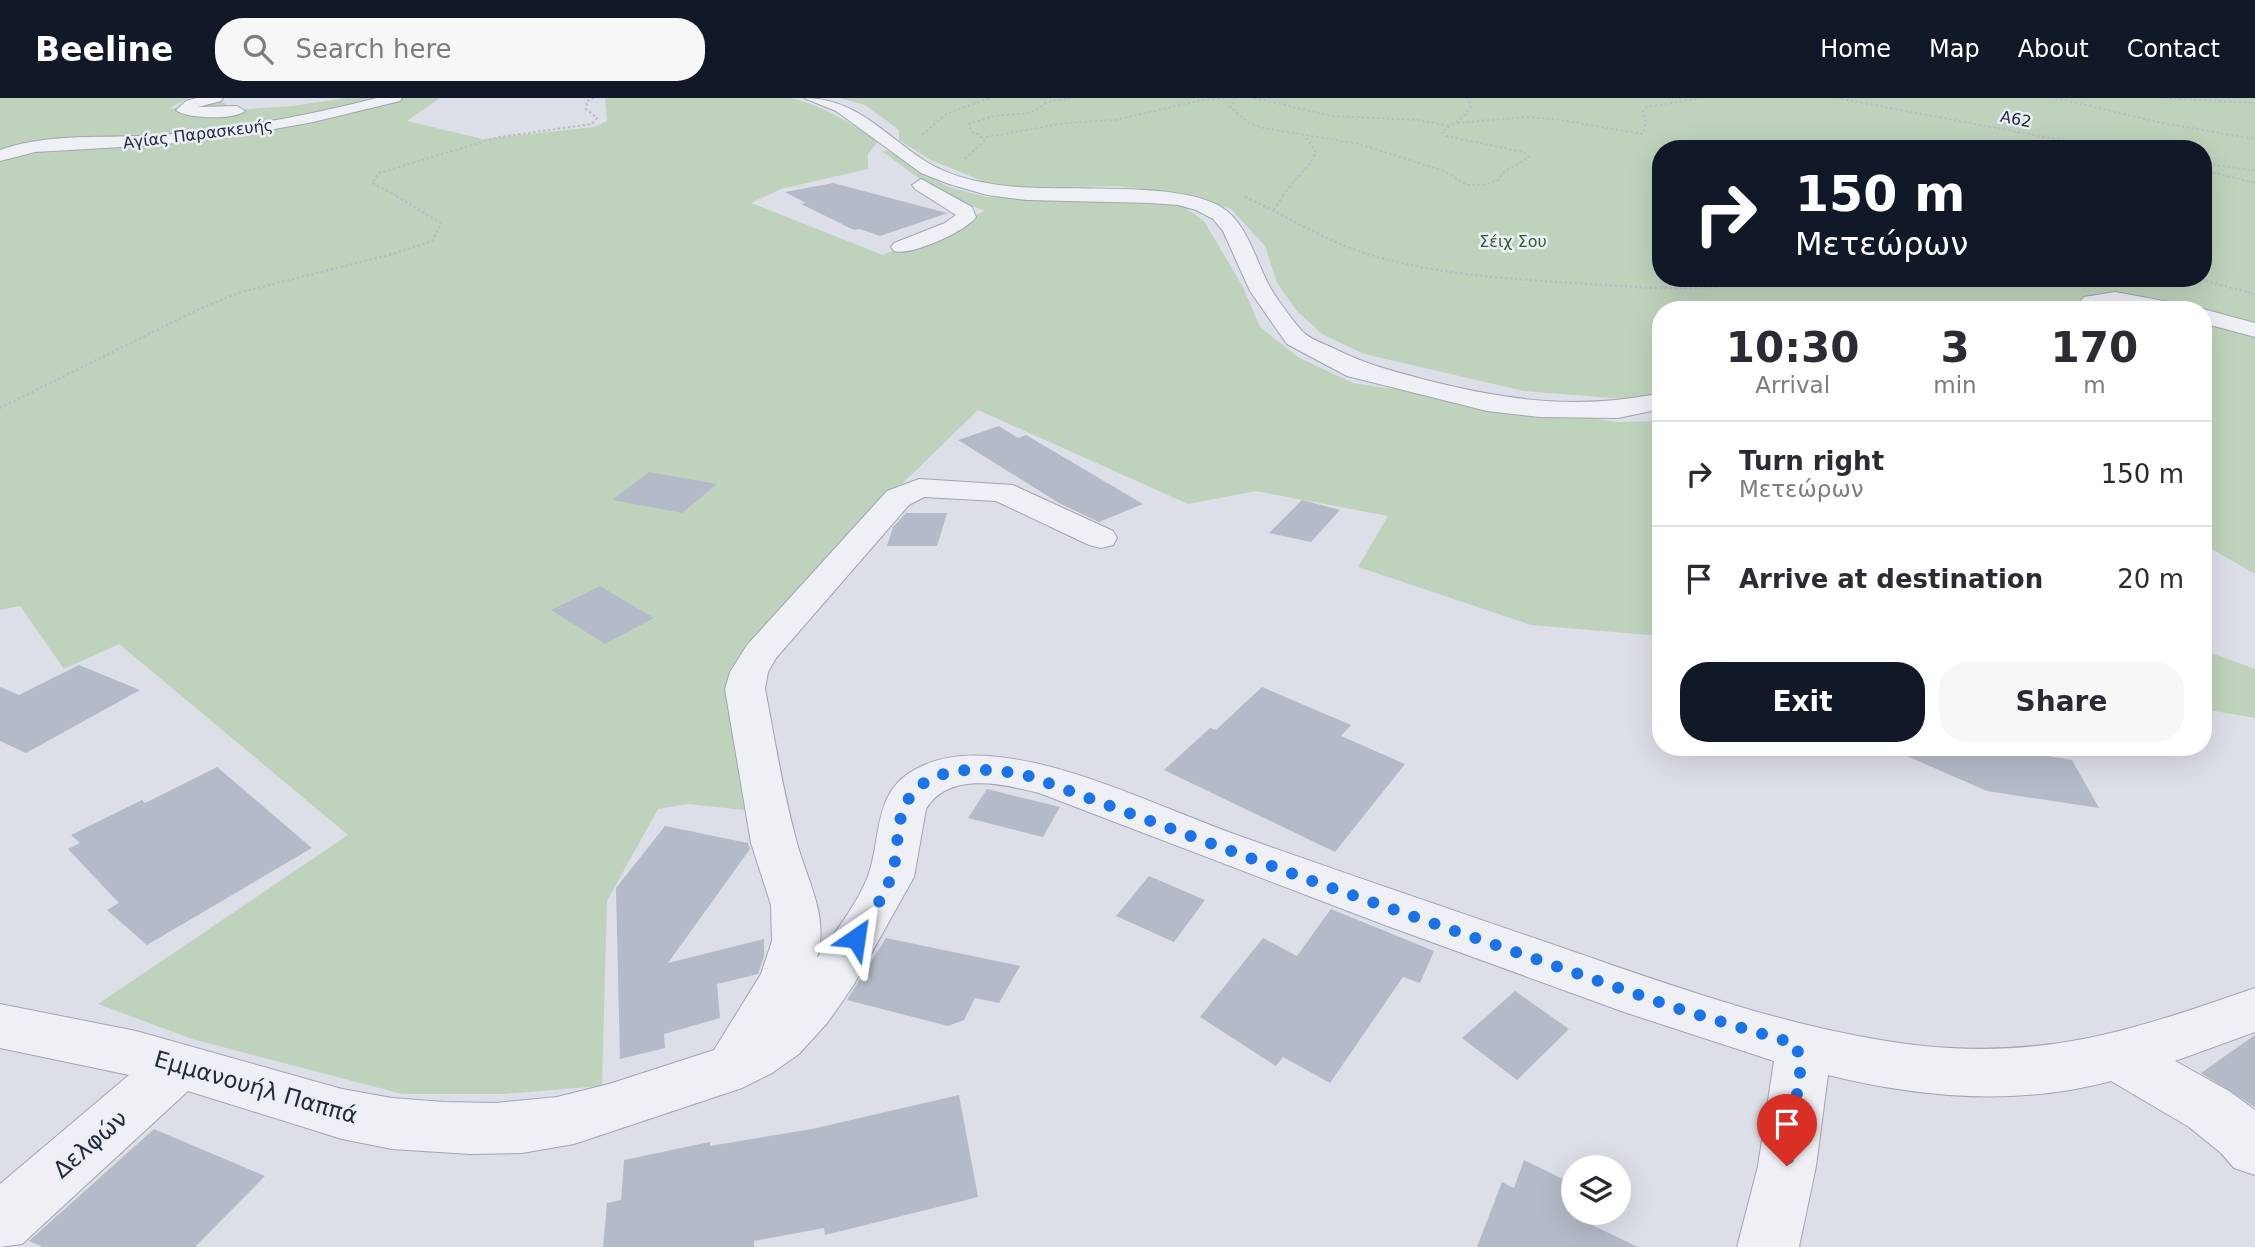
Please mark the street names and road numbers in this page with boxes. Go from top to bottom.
street label: Α62 [1999,107,2033,131]
street label: Αγίας Παρασκευής [122,115,274,153]
street label: Εμμανουήλ Παππά [151,1046,361,1128]
street label: Δελφών [48,1105,132,1183]

